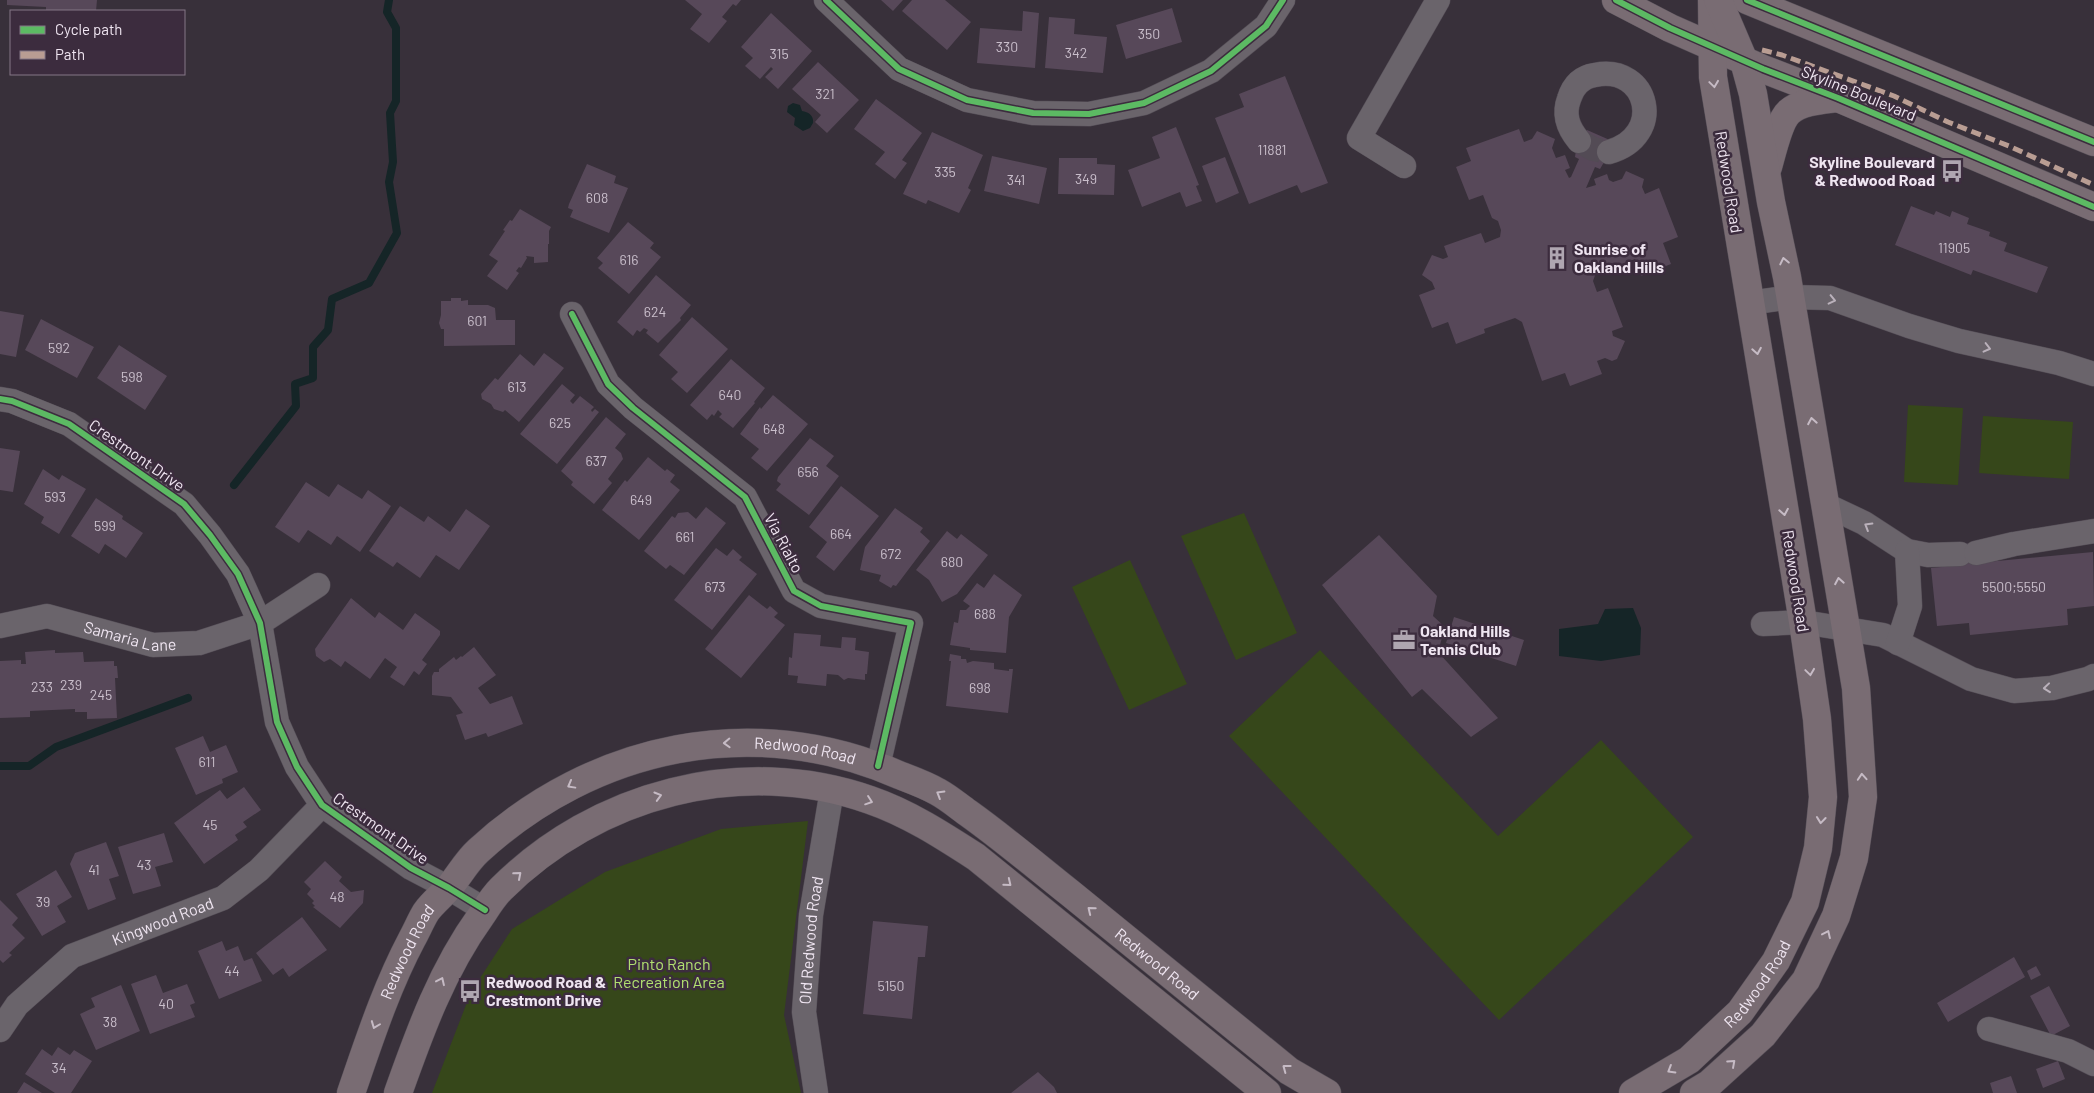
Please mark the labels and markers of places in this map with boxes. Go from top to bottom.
place label: Skyline Boulevard & Redwood Road [1809,152,1935,189]
bus stop icon: Skyline Boulevard & Redwood Road [1939,158,1965,184]
place label: Sunrise of Oakland Hills [1574,239,1664,276]
building icon: Sunrise of Oakland Hills [1544,245,1570,271]
place label: Oakland Hills Tennis Club [1420,621,1510,658]
office icon: Oakland Hills Tennis Club [1391,627,1417,653]
place label: Redwood Road & Crestmont Drive [486,972,606,1009]
bus stop icon: Redwood Road & Crestmont Drive [457,978,483,1004]

